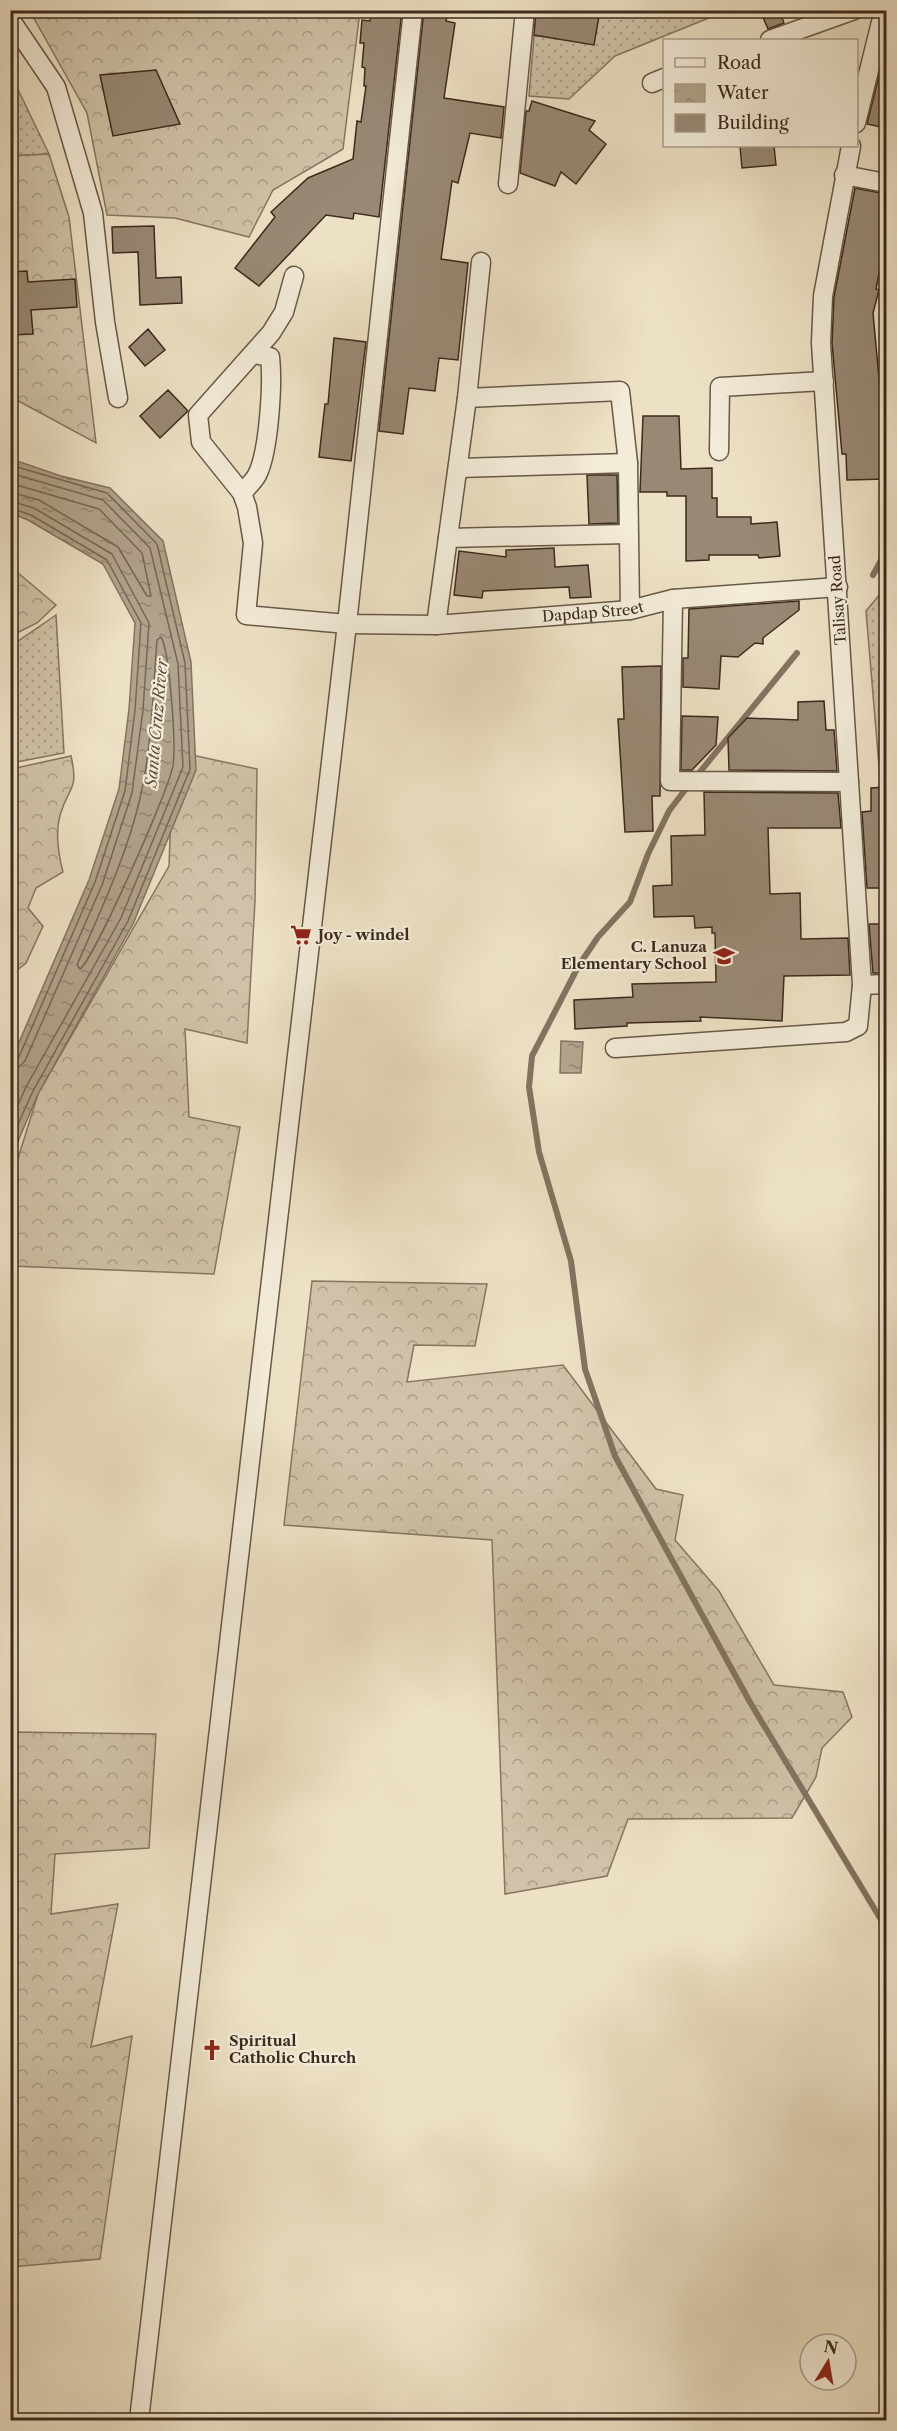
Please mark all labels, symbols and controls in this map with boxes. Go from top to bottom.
legend [663,39,858,147]
text: Road [717,52,762,74]
text: Water [716,82,769,104]
text: Building [717,112,789,134]
street label: Talisay Road [825,555,850,645]
street label: Dapdap Street [541,597,646,626]
water label: Santa Cruz River [140,656,172,789]
supermarket icon: Joy - windel [289,923,313,947]
place label: Joy - windel [315,925,410,944]
place label: C. Lanuza Elementary School [561,937,707,973]
school or university icon: C. Lanuza Elementary School [712,944,736,968]
place label: Spiritual Catholic Church [229,2031,357,2067]
church icon: Spiritual Catholic Church [200,2038,224,2062]
north arrow [798,2332,858,2392]
text: N [822,2336,840,2358]

